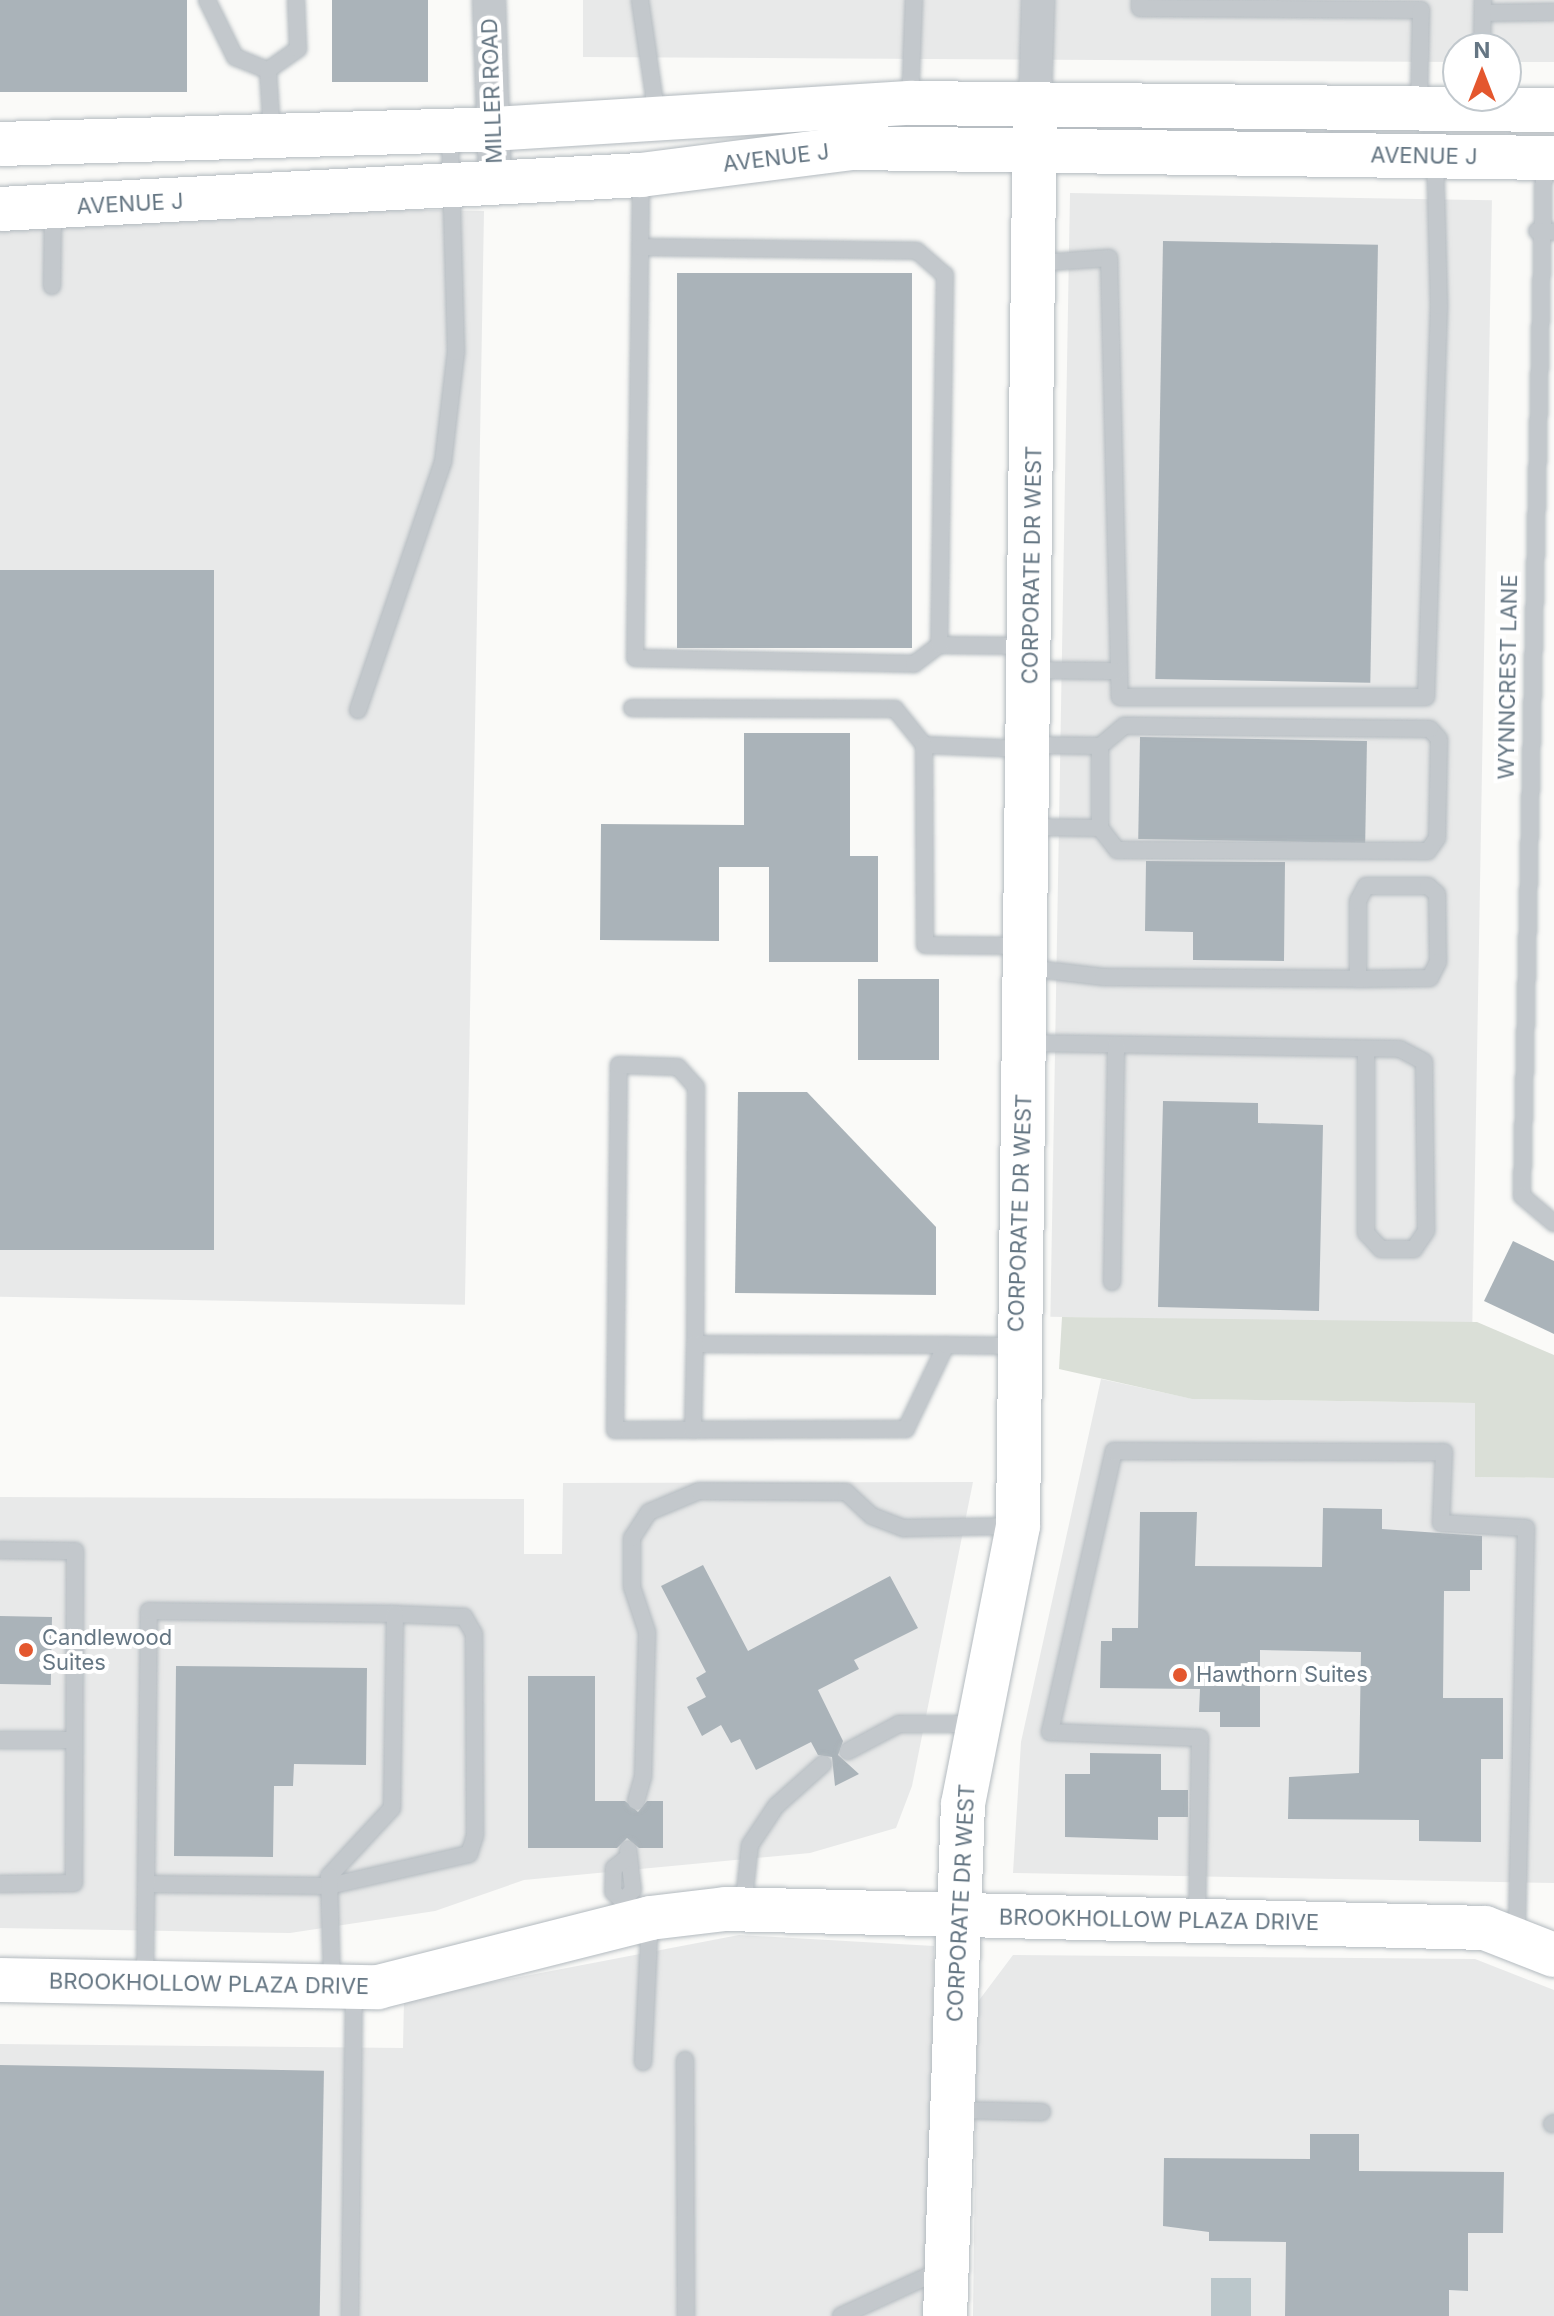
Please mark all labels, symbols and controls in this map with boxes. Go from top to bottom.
street label: MILLER ROAD [476,18,508,164]
north arrow [1442,32,1522,112]
text: N [1474,37,1490,63]
street label: AVENUE J [721,138,831,178]
street label: AVENUE J [1370,142,1478,170]
street label: AVENUE J [76,188,184,220]
street label: CORPORATE DR WEST [1017,446,1047,684]
street label: WYNNCREST LANE [1493,574,1523,780]
street label: CORPORATE DR WEST [1003,1093,1037,1333]
place label: Candlewood Suites [42,1624,172,1676]
marker: Candlewood Suites [17,1641,35,1659]
place label: Hawthorn Suites [1196,1662,1368,1688]
marker: Hawthorn Suites [1171,1666,1189,1684]
street label: CORPORATE DR WEST [942,1783,980,2023]
street label: BROOKHOLLOW PLAZA DRIVE [999,1904,1319,1936]
street label: BROOKHOLLOW PLAZA DRIVE [49,1968,369,2000]

